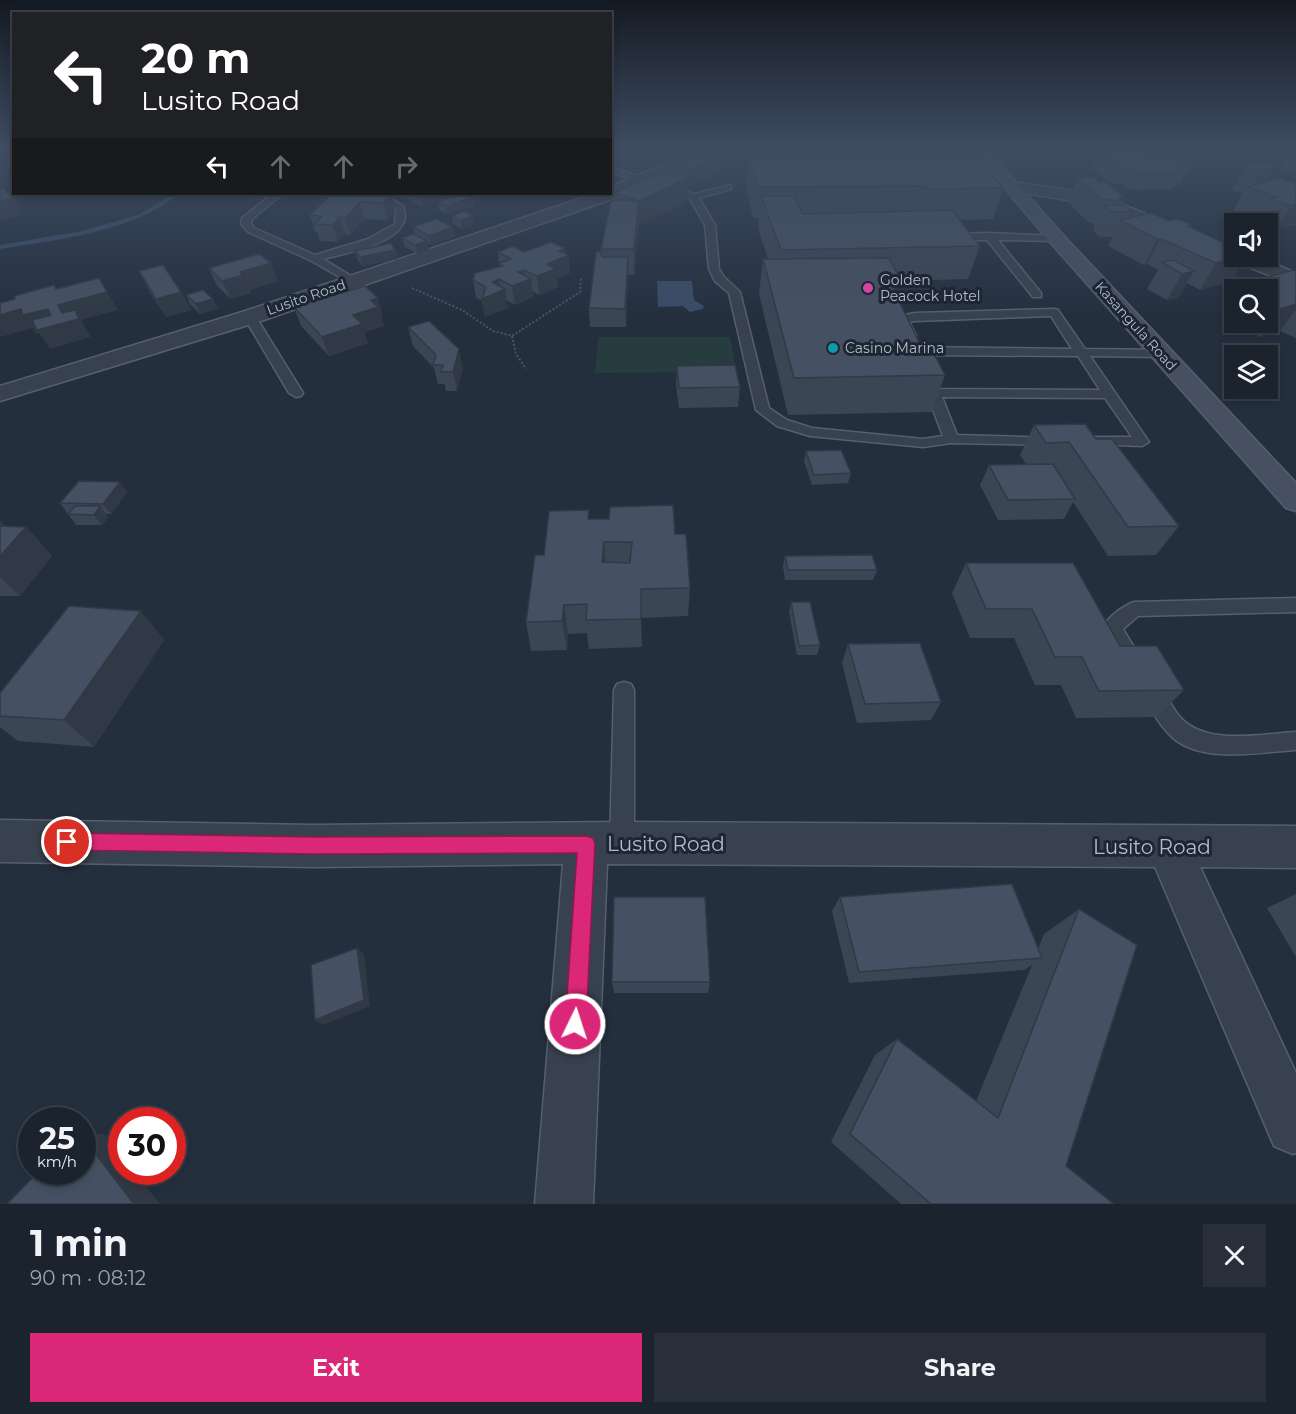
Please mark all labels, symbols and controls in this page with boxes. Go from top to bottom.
text: 20 m [141,32,250,84]
icon: left [42,36,120,114]
text: Lusito Road [141,84,300,117]
icon: left [201,150,234,183]
icon: ahead [264,150,297,183]
icon: ahead [327,150,360,183]
icon: right [390,150,423,183]
map controls [1224,213,1278,399]
button: sound [1224,213,1278,267]
place label: Golden Peacock Hotel [880,271,981,305]
street label: Lusito Road [264,275,348,319]
street label: Kasangula Road [1091,278,1181,374]
button: search [1224,279,1278,333]
marker: Golden Peacock Hotel [861,281,875,295]
place label: Casino Marina [845,339,944,357]
marker: Casino Marina [826,341,840,355]
button: layers [1224,345,1278,399]
pin [41,816,92,867]
icon: arrive [50,825,83,858]
street label: Lusito Road [607,832,725,856]
street label: Lusito Road [1093,835,1211,859]
position arrow [543,992,607,1056]
speed limit sign: 30 [108,1107,186,1185]
text: 25 [39,1120,75,1157]
text: km/h [37,1152,77,1171]
text: 1 min [30,1221,128,1265]
button: close [1203,1224,1266,1287]
text: 90 m · 08:12 [30,1266,146,1290]
button: Exit [30,1333,642,1402]
button: Share [654,1333,1266,1402]

